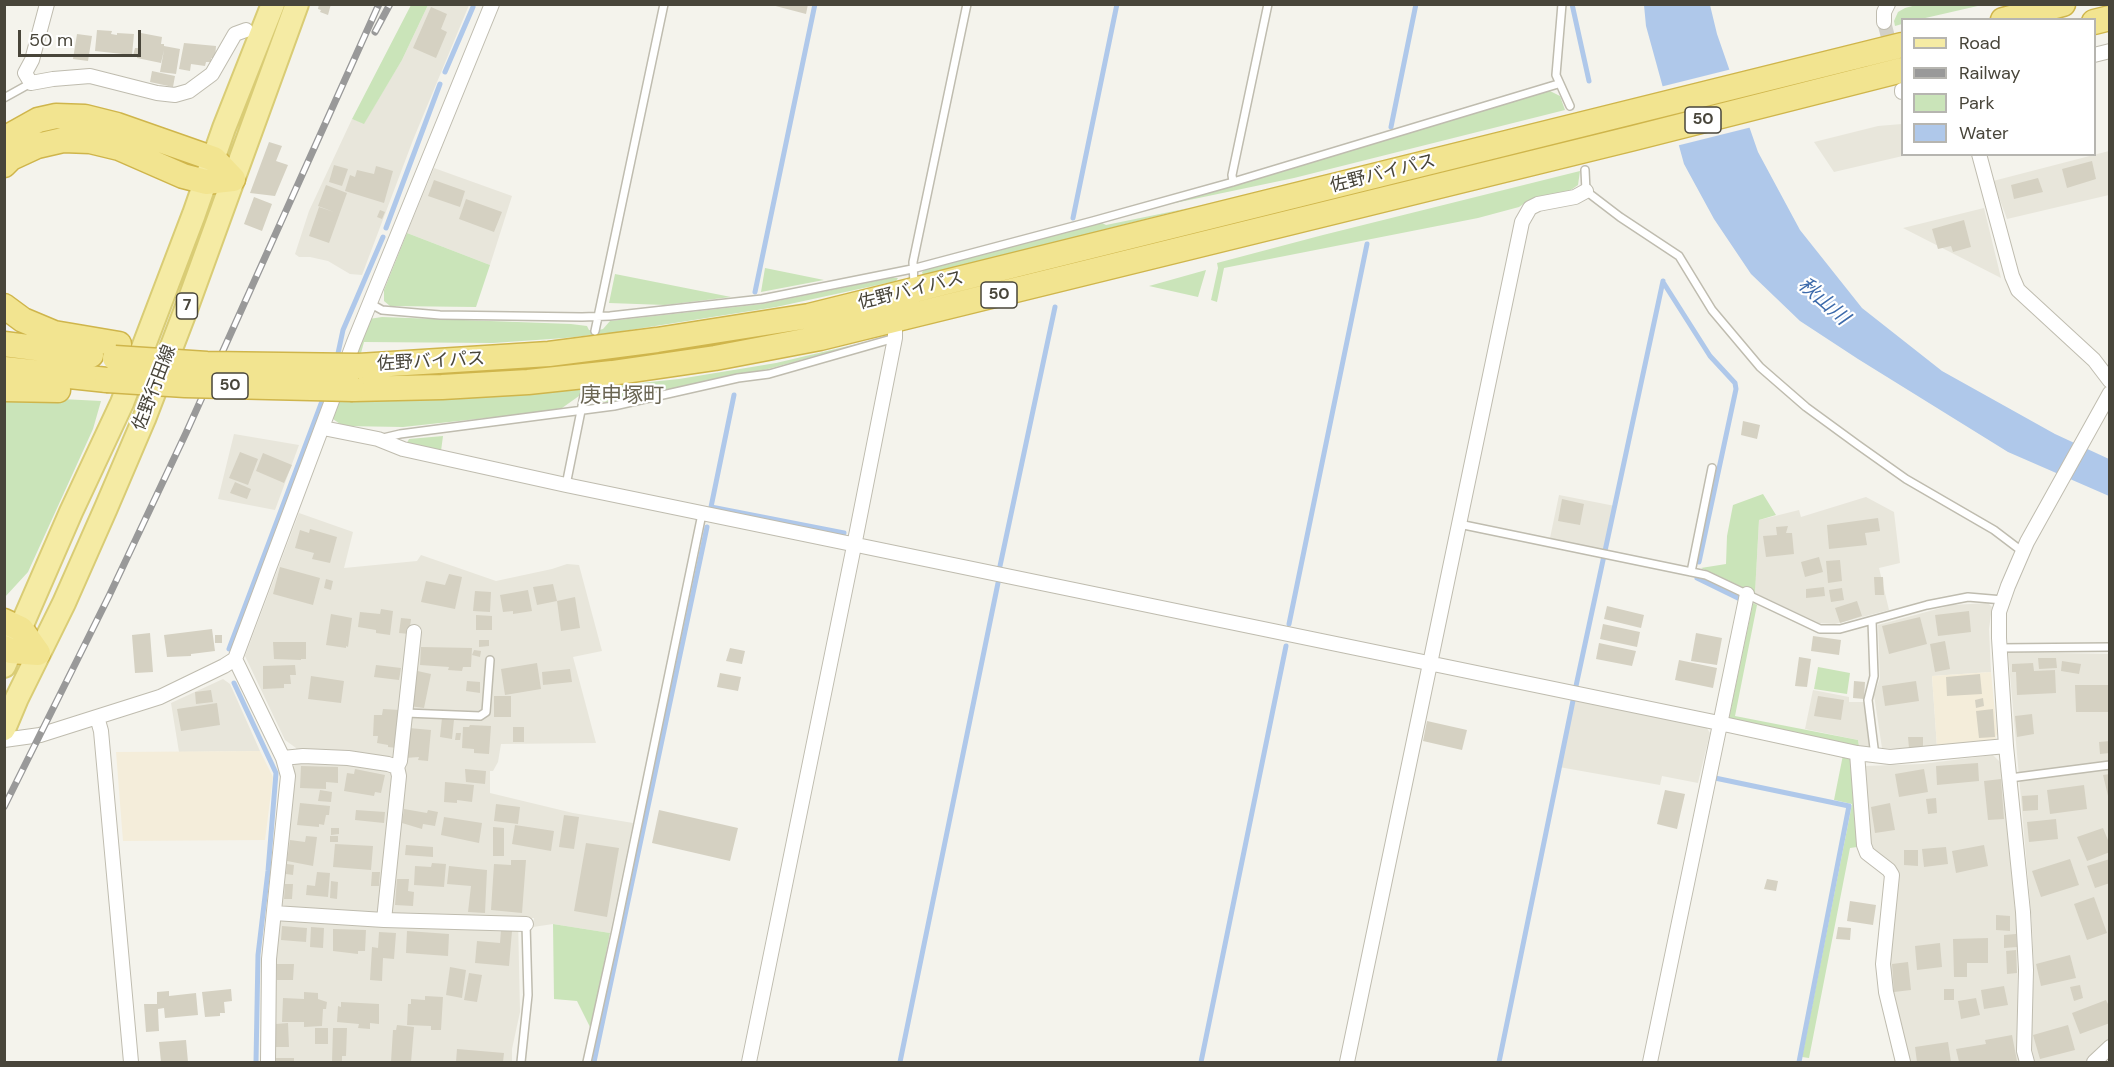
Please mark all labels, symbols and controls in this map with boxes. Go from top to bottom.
scale bar [21,18,144,56]
legend [1901,18,2096,156]
text: 50 m [29,28,73,52]
text: Road [1959,31,2001,55]
text: Railway [1959,61,2021,85]
text: Park [1959,91,1995,115]
road number: 50 [1685,107,1721,133]
text: Water [1959,121,2009,145]
street label: 佐野バイパス [1328,150,1438,198]
street label: 佐野バイパス [856,267,966,315]
water label: 秋山川 [1792,273,1854,331]
road number: 50 [981,282,1017,308]
road number: 7 [176,293,198,319]
street label: 佐野行田線 [129,342,181,434]
street label: 佐野バイパス [377,348,485,376]
road number: 50 [212,373,248,399]
district label: 庚申塚町 [580,383,664,409]

